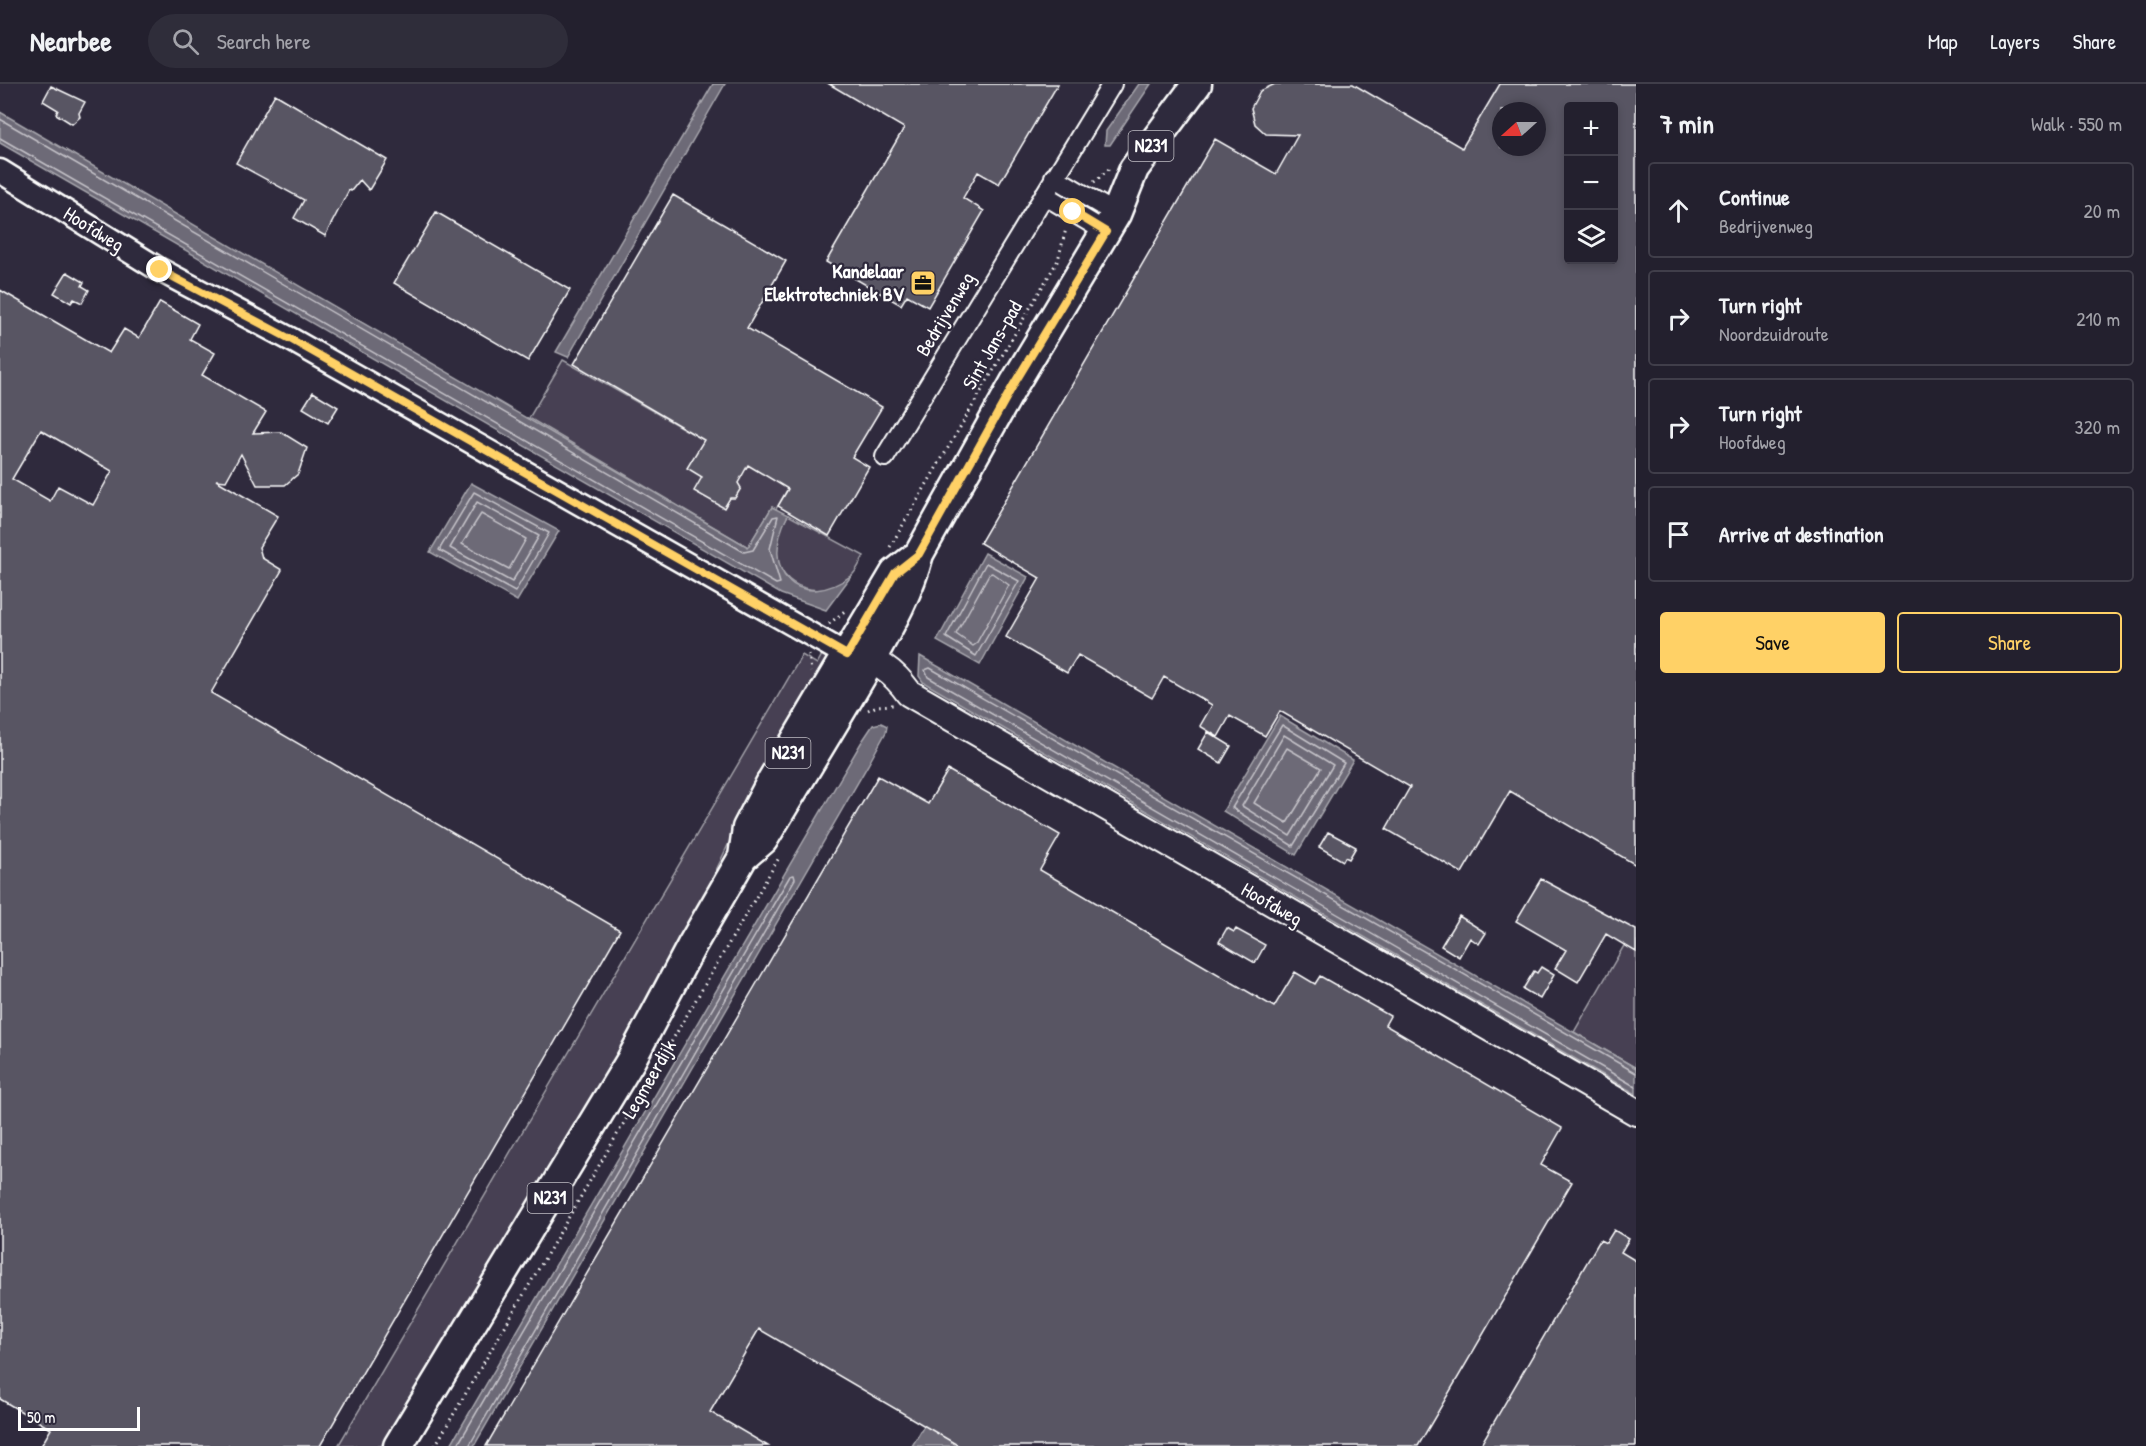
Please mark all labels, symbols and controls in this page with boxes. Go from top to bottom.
search box [148,14,568,68]
text: Nearbee [30,22,112,60]
icon: search [169,25,202,58]
text: Search here [217,26,311,56]
text: Map [1928,27,1957,56]
text: Layers [1990,27,2040,56]
text: Share [2073,27,2116,56]
north arrow [1492,102,1546,156]
map controls [1564,102,1618,264]
button: + [1564,102,1618,156]
text: 7 min [1660,106,1714,141]
text: Walk · 550 m [2031,110,2122,137]
road number: N231 [1128,131,1174,161]
button: − [1564,156,1618,210]
text: Continue [1719,182,1790,212]
icon: ahead [1662,194,1695,227]
text: 20 m [2083,197,2120,224]
route start [1059,198,1085,224]
street label: Hoofdweg [59,199,130,258]
button: layers [1564,210,1618,264]
text: Bedrijvenweg [1719,212,1813,239]
route end [146,256,172,282]
place label: Kandelaar Elektrotechniek BV [764,257,905,307]
street label: Bedrijvenweg [909,266,980,361]
office icon: Kandelaar Elektrotechniek BV [908,268,938,298]
text: Turn right [1719,290,1802,320]
street label: Sint Jans-pad [955,295,1028,394]
icon: right [1662,302,1695,335]
text: 210 m [2076,305,2120,332]
text: Noordzuidroute [1719,320,1829,347]
text: Turn right [1719,398,1802,428]
icon: right [1662,410,1695,443]
text: 320 m [2075,413,2120,440]
text: Hoofdweg [1719,428,1786,455]
icon: arrive [1662,518,1695,551]
text: Arrive at destination [1719,519,1884,549]
button: Save [1660,612,1885,673]
button: Share [1897,612,2122,673]
road number: N231 [766,738,810,768]
street label: Hoofdweg [1237,875,1308,932]
street label: Legmeerdijk [615,1034,682,1123]
road number: N231 [528,1183,572,1213]
scale bar [18,1404,140,1432]
text: 50 m [27,1406,56,1428]

